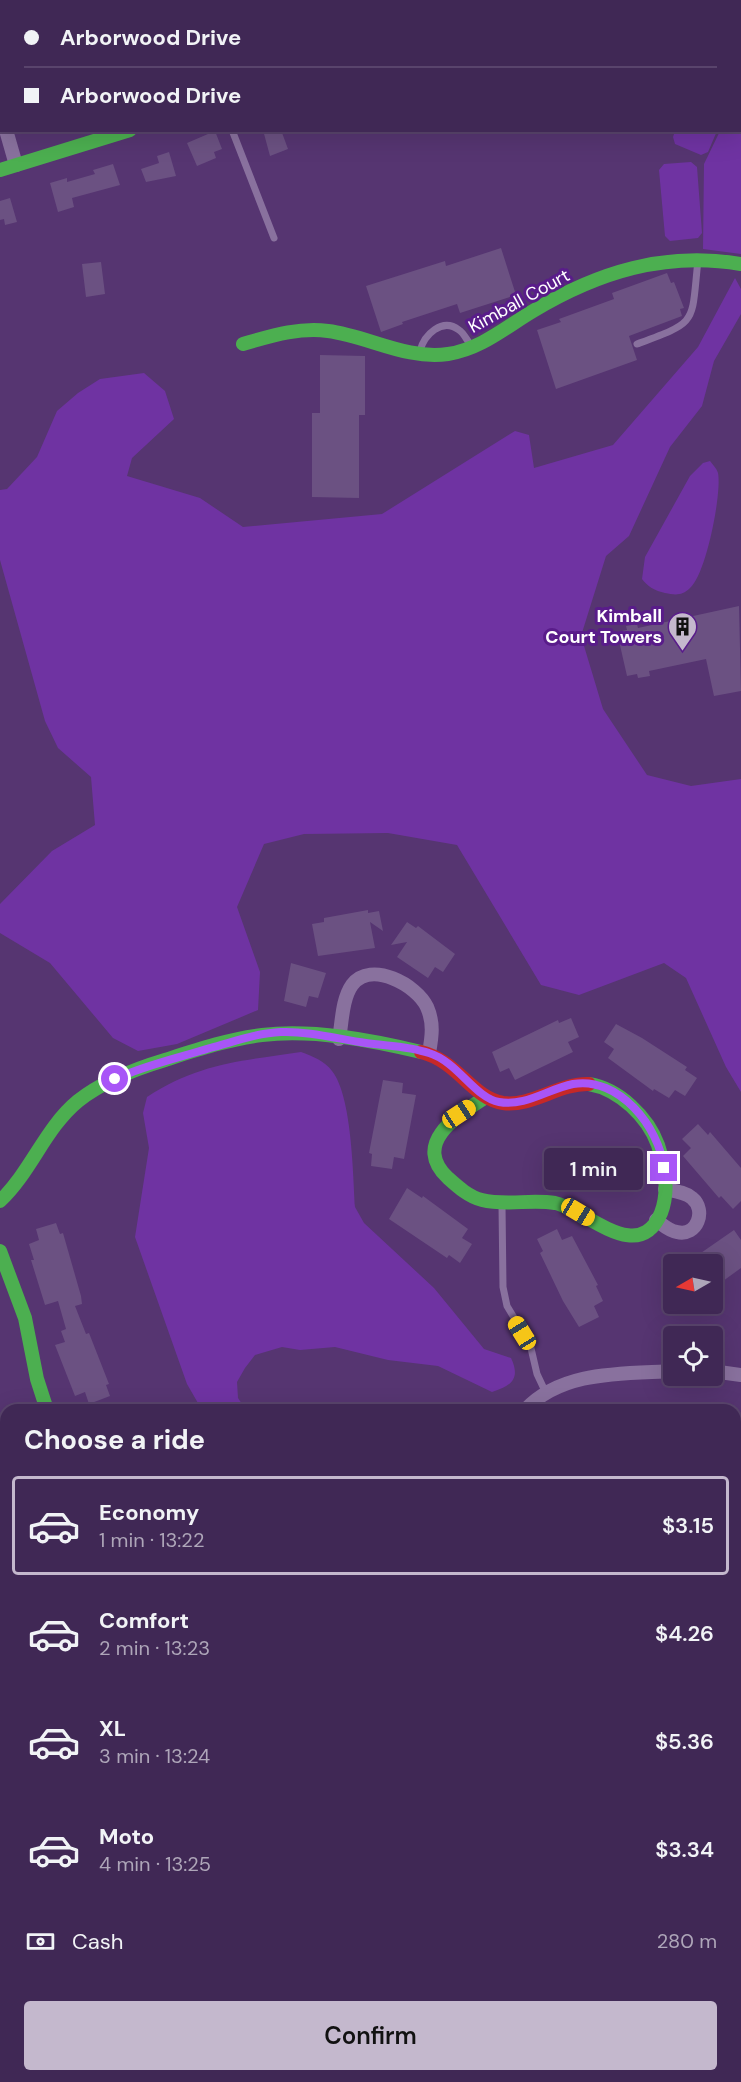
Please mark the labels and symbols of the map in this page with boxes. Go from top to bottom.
street label: Kimball Court [464,263,574,339]
place label: Kimball Court Towers [545,604,662,649]
building icon: Kimball Court Towers [667,610,699,652]
route start [101,1065,128,1092]
car [439,1097,479,1131]
callout: 1 min [544,1147,643,1189]
route end [650,1154,677,1181]
car [558,1195,598,1229]
north arrow [663,1254,723,1314]
car [505,1313,539,1353]

